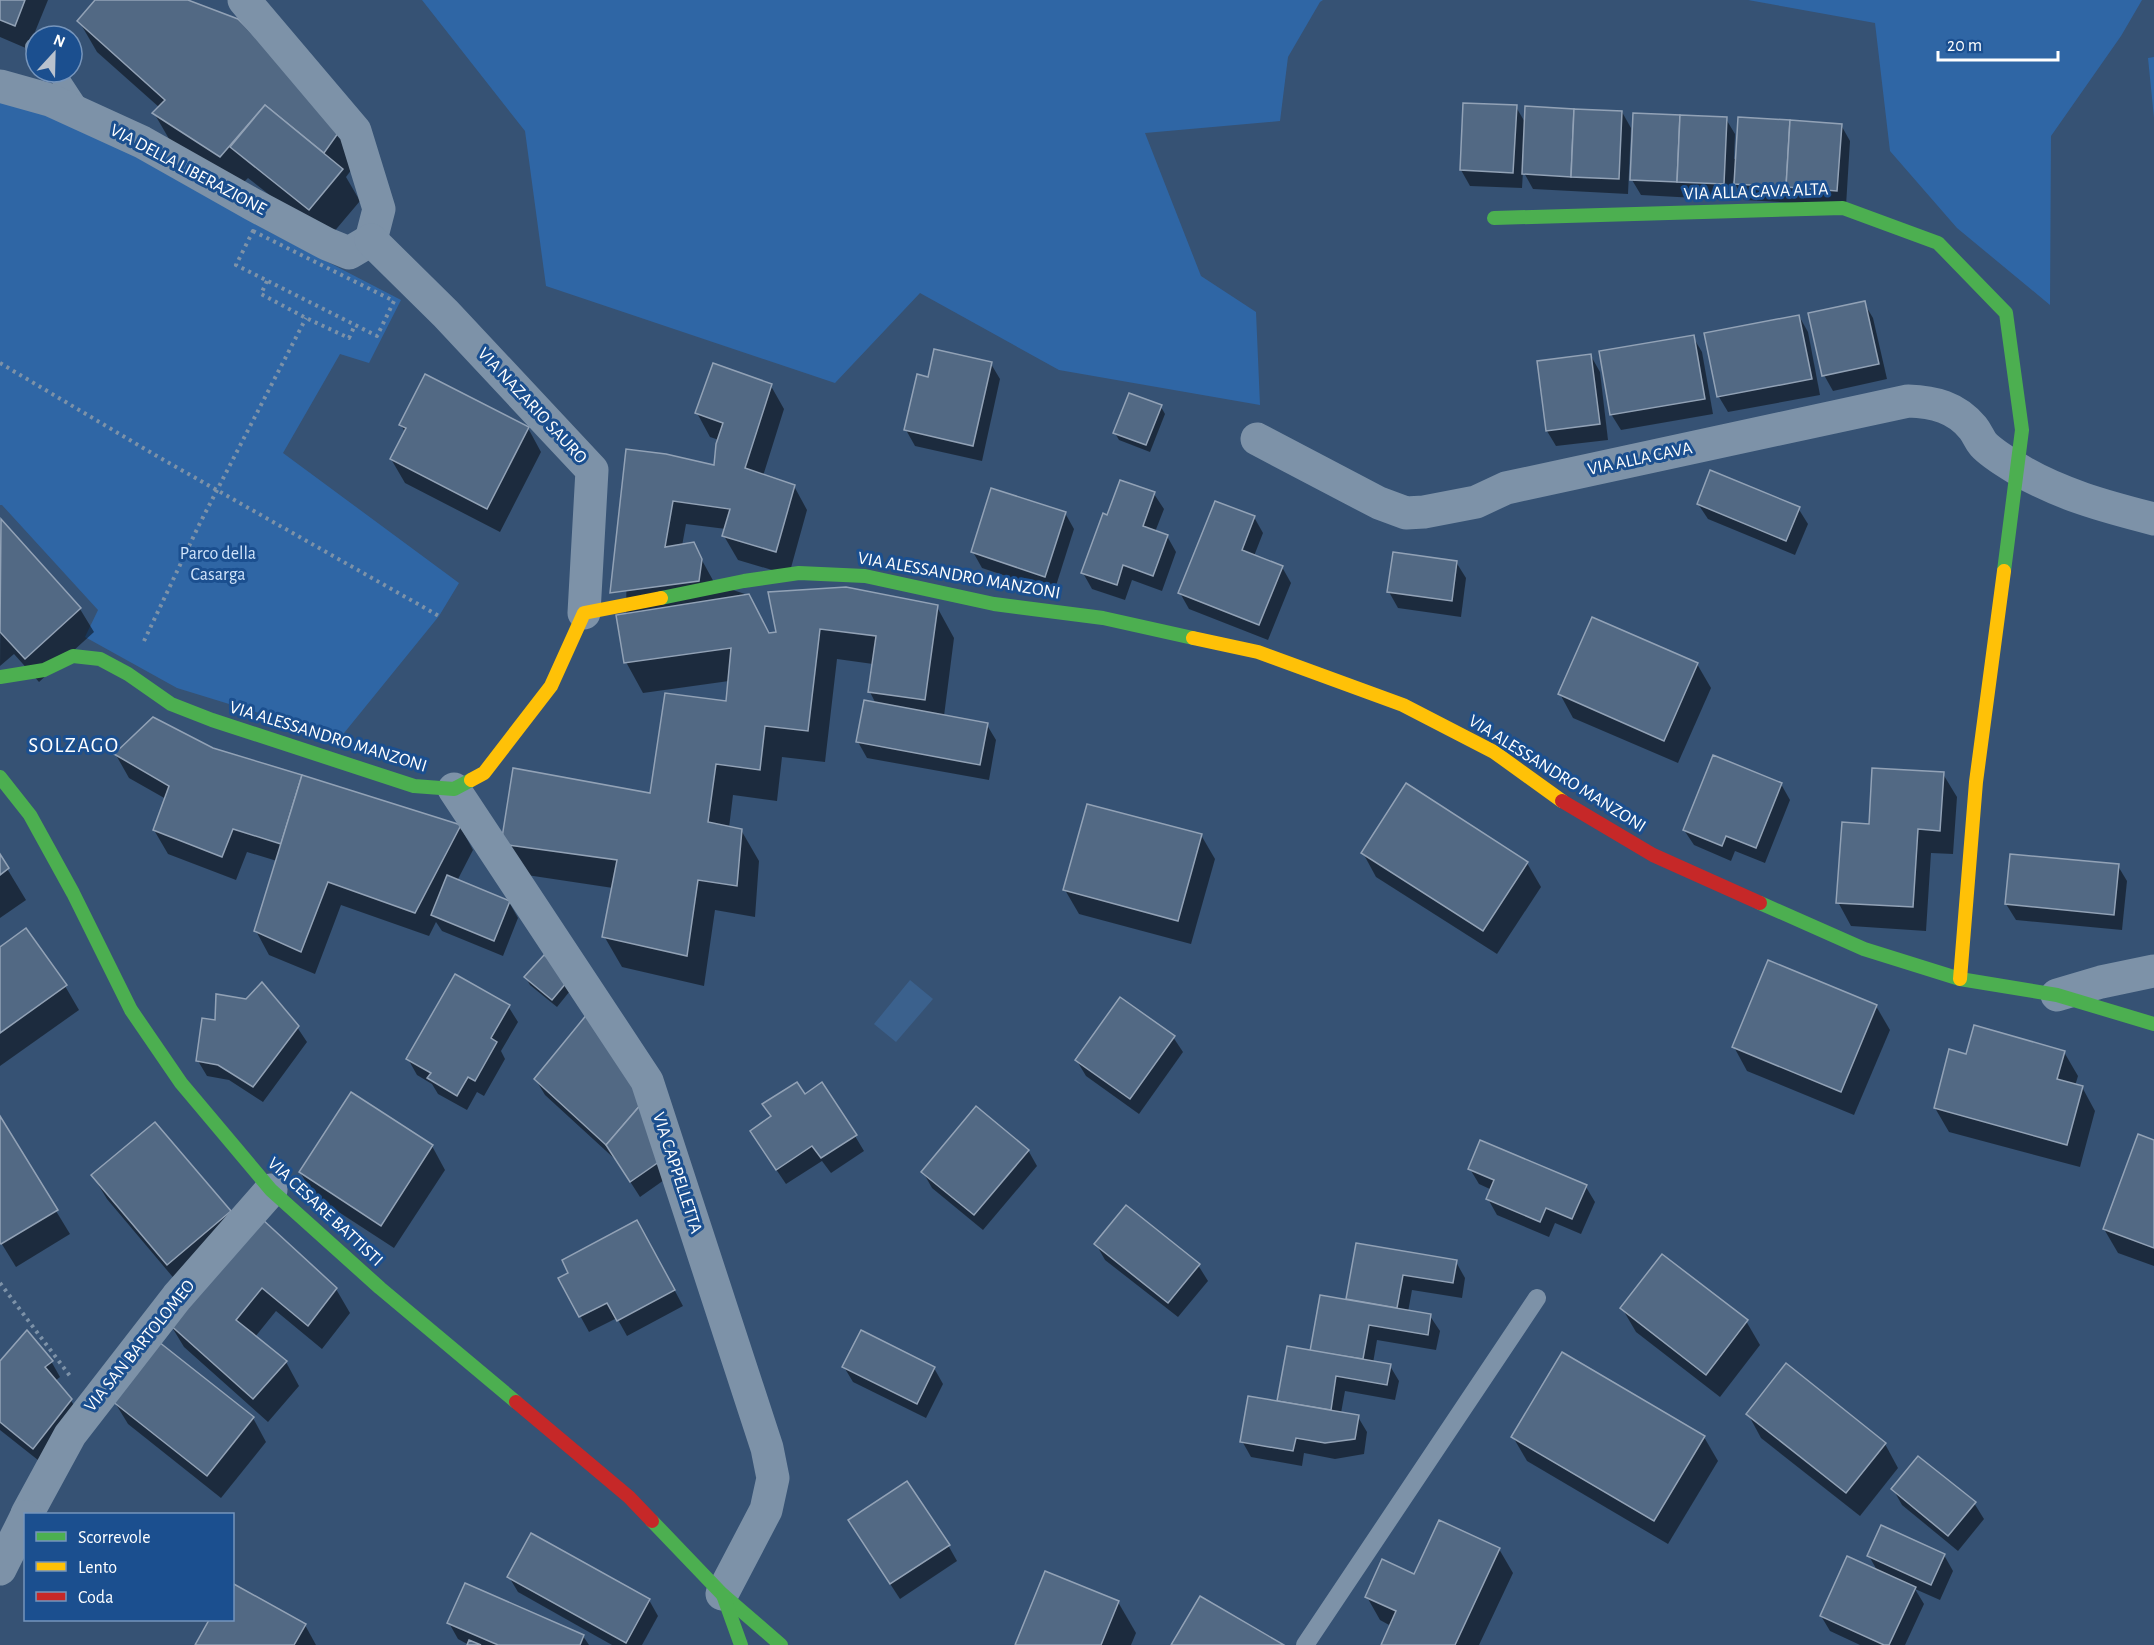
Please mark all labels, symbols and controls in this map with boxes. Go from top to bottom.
north arrow [24,24,84,84]
scale bar [1938,24,2058,62]
text: N [51,32,67,51]
text: 20 m [1947,37,1982,55]
street label: VIA DELLA LIBERAZIONE [107,121,270,219]
street label: VIA ALLA CAVA ALTA [1683,180,1829,204]
street label: VIA NAZARIO SAURO [474,345,590,467]
street label: VIA ALLA CAVA [1586,439,1695,479]
park label: Parco della Casarga [180,545,256,584]
street label: VIA ALESSANDRO MANZONI [856,549,1062,603]
street label: VIA ALESSANDRO MANZONI [227,698,429,776]
street label: VIA ALESSANDRO MANZONI [1465,712,1649,836]
district label: SOLZAGO [28,735,120,756]
street label: VIA CAPPELLETTA [649,1110,705,1236]
street label: VIA CESARE BATTISTI [264,1154,386,1270]
street label: VIA SAN BARTOLOMEO [81,1277,199,1415]
legend [24,1513,234,1621]
text: Scorrevole [78,1529,151,1547]
text: Lento [78,1559,117,1577]
text: Coda [78,1589,113,1607]

